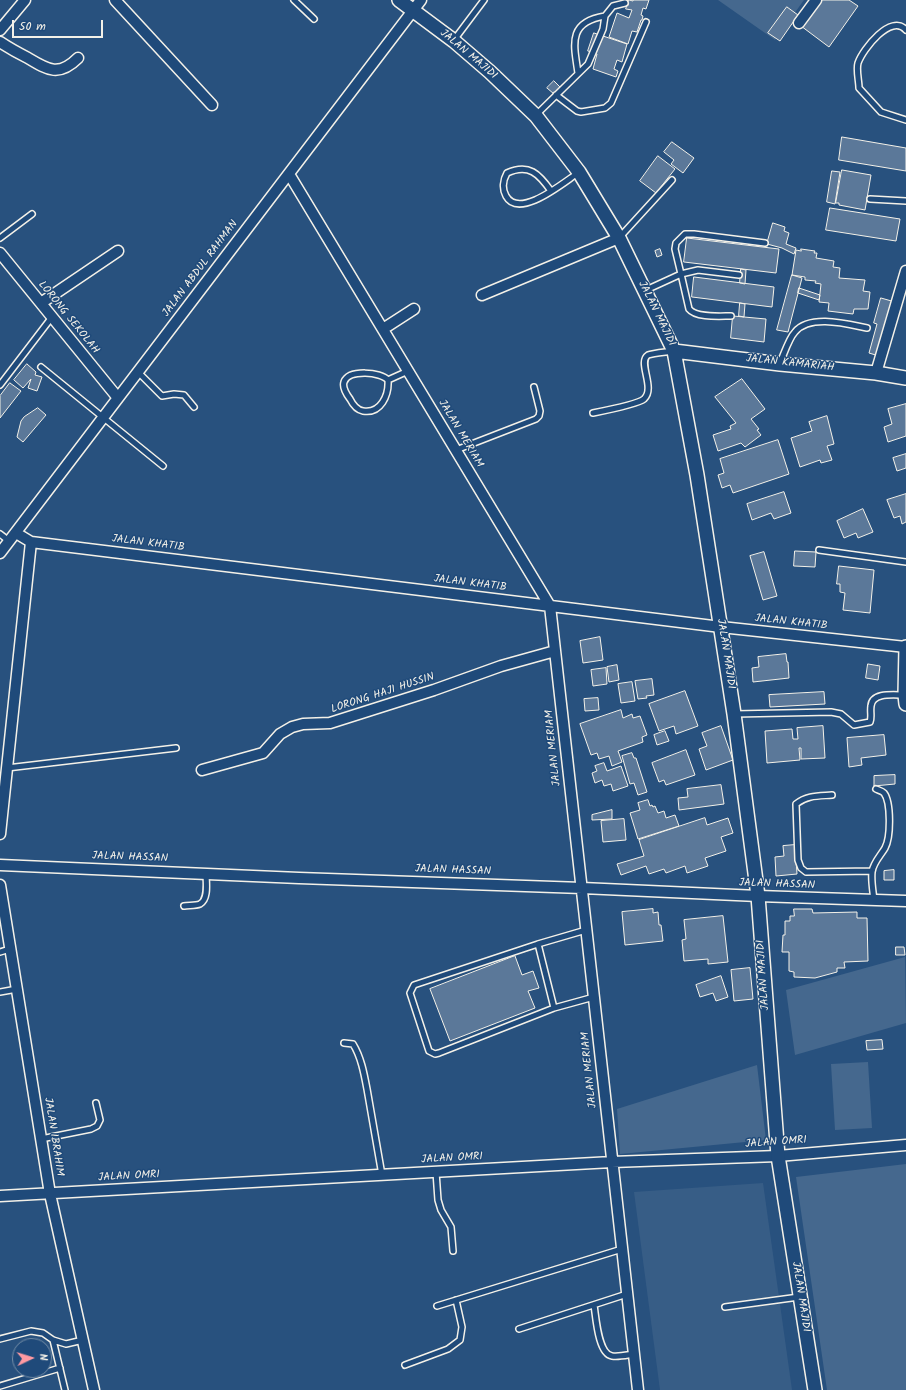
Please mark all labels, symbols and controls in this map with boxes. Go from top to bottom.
scale bar [14,12,105,38]
text: 50 m [19,17,46,36]
street label: JALAN MAJIDI [437,27,499,83]
street label: JALAN ABDUL RAHMAN [160,218,242,320]
street label: LORONG SEKOLAH [35,279,101,357]
street label: JALAN MAJIDI [635,279,677,349]
street label: JALAN KAMARIAH [745,353,835,375]
street label: JALAN MERIAM [435,398,485,470]
street label: JALAN KHATIB [111,533,185,555]
street label: JALAN KHATIB [433,573,507,595]
street label: JALAN KHATIB [754,613,828,633]
street label: JALAN MAJIDI [713,618,737,690]
street label: LORONG HAJI HUSSIN [330,671,436,717]
street label: JALAN MERIAM [543,709,565,787]
street label: JALAN HASSAN [92,850,168,866]
street label: JALAN HASSAN [415,863,491,879]
street label: JALAN HASSAN [739,877,815,893]
street label: JALAN MAJIDI [755,939,773,1011]
street label: JALAN MERIAM [579,1031,601,1109]
street label: JALAN IBRAHIM [40,1097,66,1177]
street label: JALAN OMRI [745,1134,807,1152]
street label: JALAN OMRI [421,1151,483,1167]
street label: JALAN OMRI [98,1169,160,1185]
street label: JALAN MAJIDI [788,1261,812,1333]
north arrow [12,1338,52,1378]
text: N [34,1353,52,1361]

